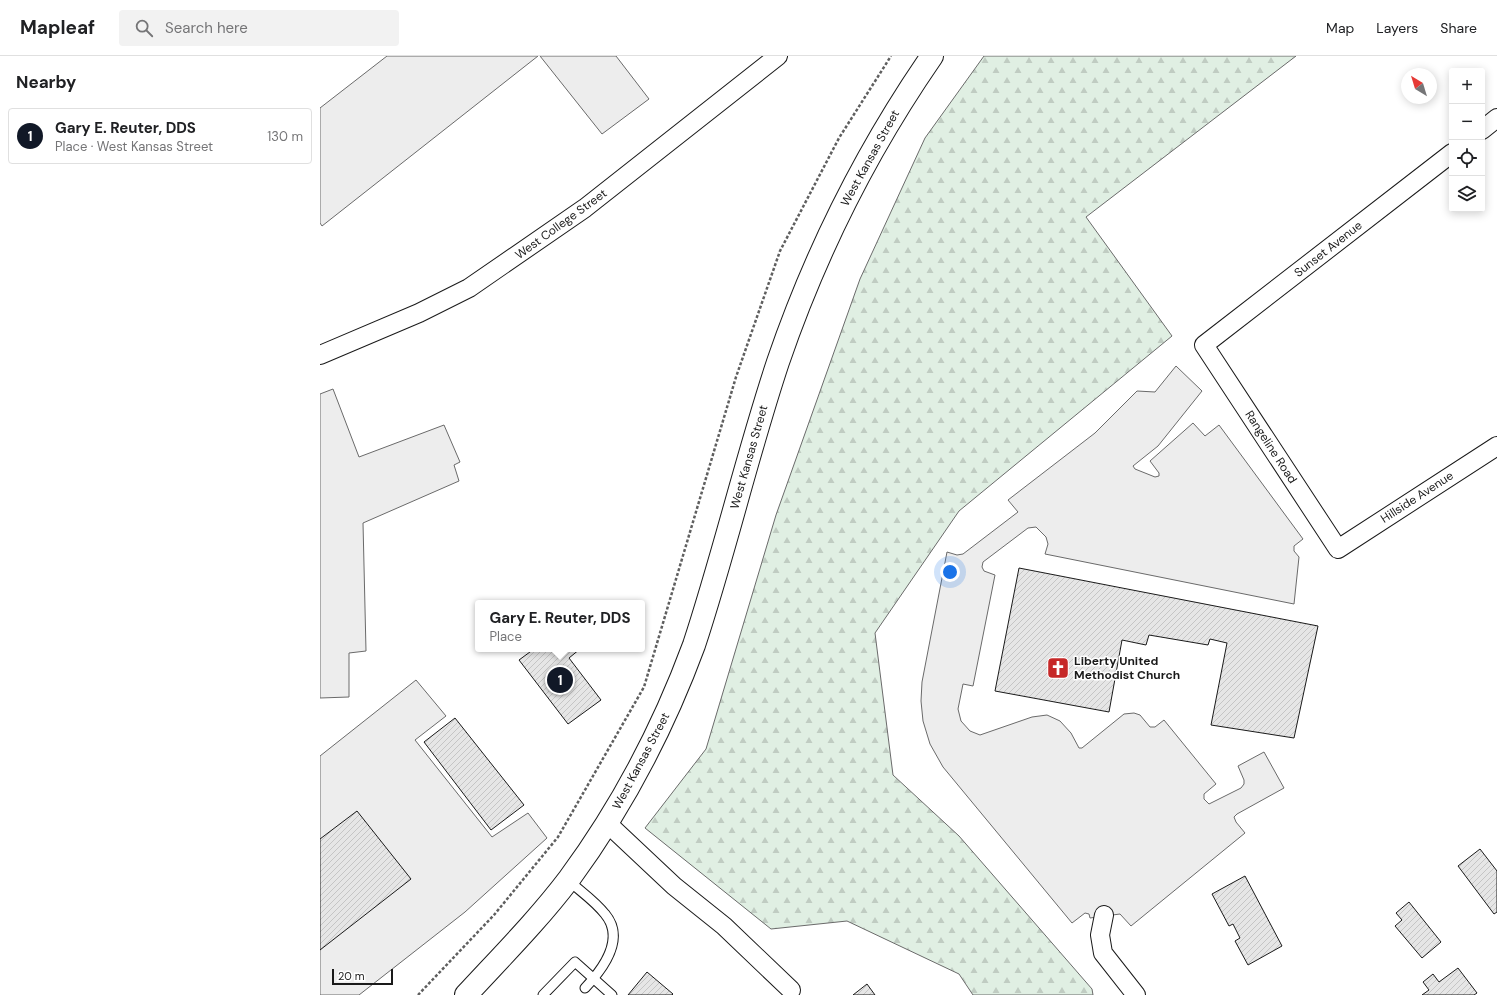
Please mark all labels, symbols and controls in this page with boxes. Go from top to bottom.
search box [119,10,399,46]
text: Mapleaf [20,15,95,40]
icon: search [133,17,155,39]
text: Search here [165,18,248,38]
text: Map [1326,19,1354,37]
text: Layers [1376,19,1418,37]
text: Share [1440,19,1477,37]
north arrow [1401,68,1437,104]
map controls [1449,68,1485,212]
button: + [1449,68,1485,104]
text: Nearby [16,71,76,93]
button: − [1449,104,1485,140]
street label: West Kansas Street [837,107,903,209]
text: Gary E. Reuter, DDS [55,118,196,138]
text: 1 [28,128,32,145]
text: 130 m [267,128,303,145]
text: Place · West Kansas Street [55,138,213,155]
button: locate [1449,140,1485,176]
button: layers [1449,176,1485,212]
street label: West College Street [512,185,610,263]
street label: Sunset Avenue [1291,217,1365,281]
street label: West Kansas Street [727,403,772,511]
street label: Rangeline Road [1241,407,1301,487]
street label: Hillside Avenue [1378,467,1457,526]
your location [940,562,960,582]
popup [475,600,645,652]
text: Gary E. Reuter, DDS [490,608,630,628]
text: Place [490,628,522,645]
place label: Liberty United Methodist Church [1074,653,1180,683]
church icon: Liberty United Methodist Church [1045,655,1071,681]
pin: 1 [547,665,573,695]
street label: West Kansas Street [609,710,673,812]
scale bar [332,967,393,986]
text: 20 m [338,969,364,983]

